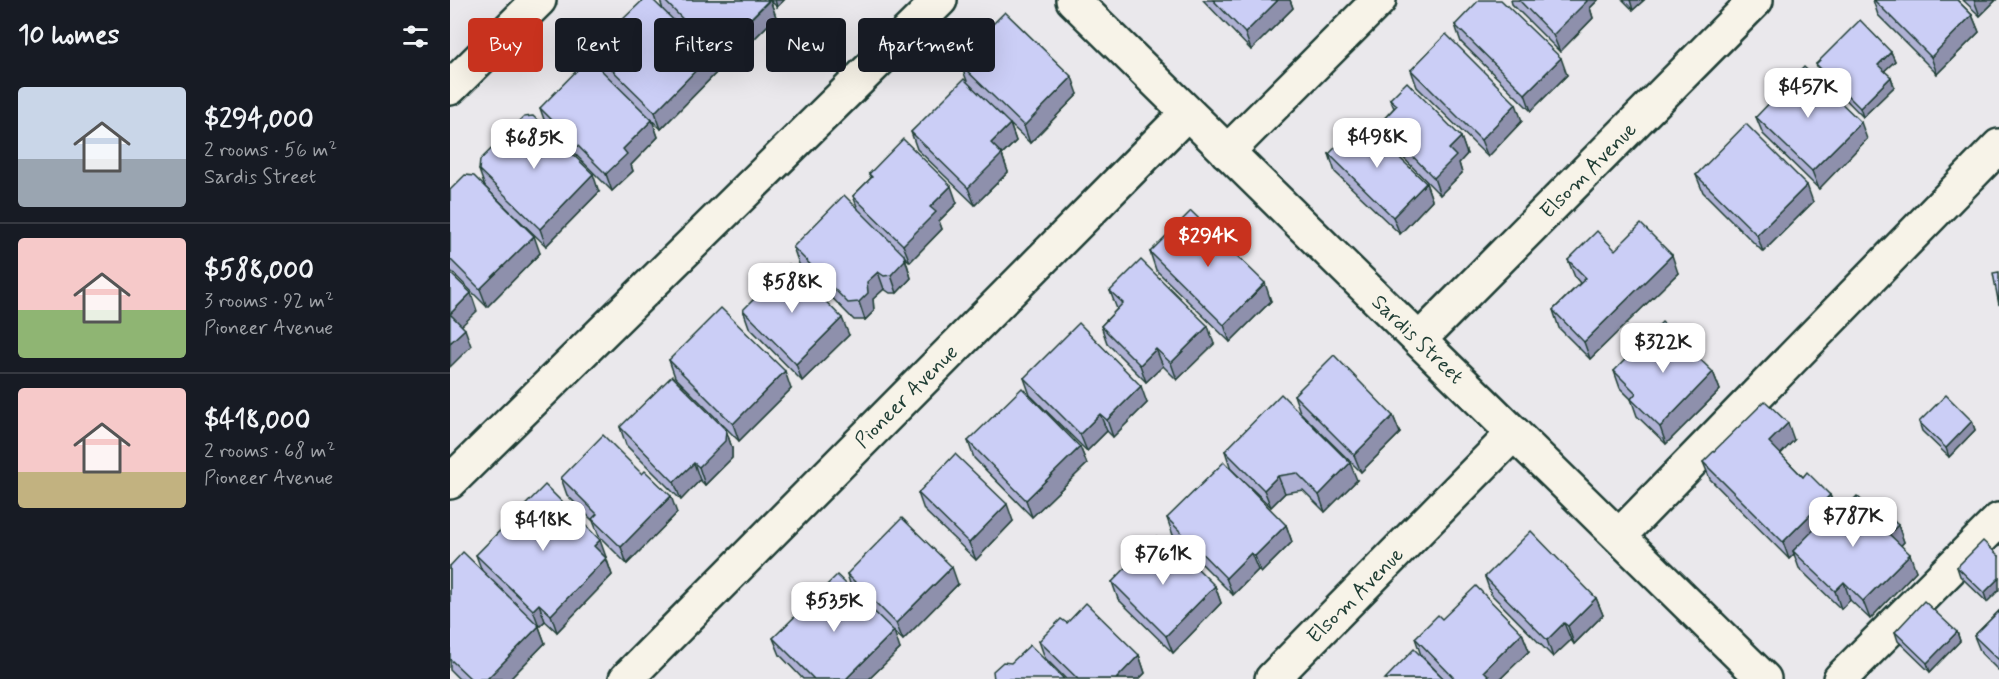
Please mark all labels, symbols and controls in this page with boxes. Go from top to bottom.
chip: Buy [468,18,543,72]
chip: Rent [555,18,642,72]
chip: Filters [654,18,754,72]
chip: New [766,18,846,72]
chip: Apartment [858,18,995,72]
text: 10 homes [18,19,119,53]
icon: filters [399,20,432,53]
pin: $457K [1766,68,1850,119]
text: $457K [1778,74,1838,101]
text: $294,000 [204,103,314,137]
icon: home [66,111,138,183]
street label: Elsom Avenue [1534,116,1643,225]
pin: $498K [1335,118,1419,169]
pin: $685K [492,119,576,170]
text: $498K [1347,124,1407,151]
text: $685K [505,125,563,152]
text: 2 rooms · 56 m² [204,137,337,164]
text: Sardis Street [204,164,316,191]
pin: $294K [1166,217,1250,268]
text: $294K [1178,223,1238,250]
text: $588,000 [204,254,314,288]
icon: home [66,262,138,334]
pin: $588K [750,263,834,314]
text: $588K [762,269,822,296]
text: 3 rooms · 92 m² [204,288,334,315]
street label: Sardis Street [1365,289,1470,391]
text: Pioneer Avenue [204,315,333,342]
pin: $322K [1621,323,1705,374]
text: $322K [1634,329,1692,356]
street label: Pioneer Avenue [849,339,965,455]
text: $418,000 [204,404,310,438]
icon: home [66,412,138,484]
text: 2 rooms · 68 m² [204,438,335,465]
text: Pioneer Avenue [204,465,333,492]
pin: $787K [1811,497,1895,548]
pin: $418K [501,501,585,552]
text: $787K [1823,503,1883,530]
text: $418K [515,507,571,534]
pin: $761K [1121,535,1205,586]
text: $761K [1135,541,1191,568]
street label: Elsom Avenue [1301,541,1410,650]
pin: $535K [792,582,876,633]
text: $535K [805,588,863,615]

